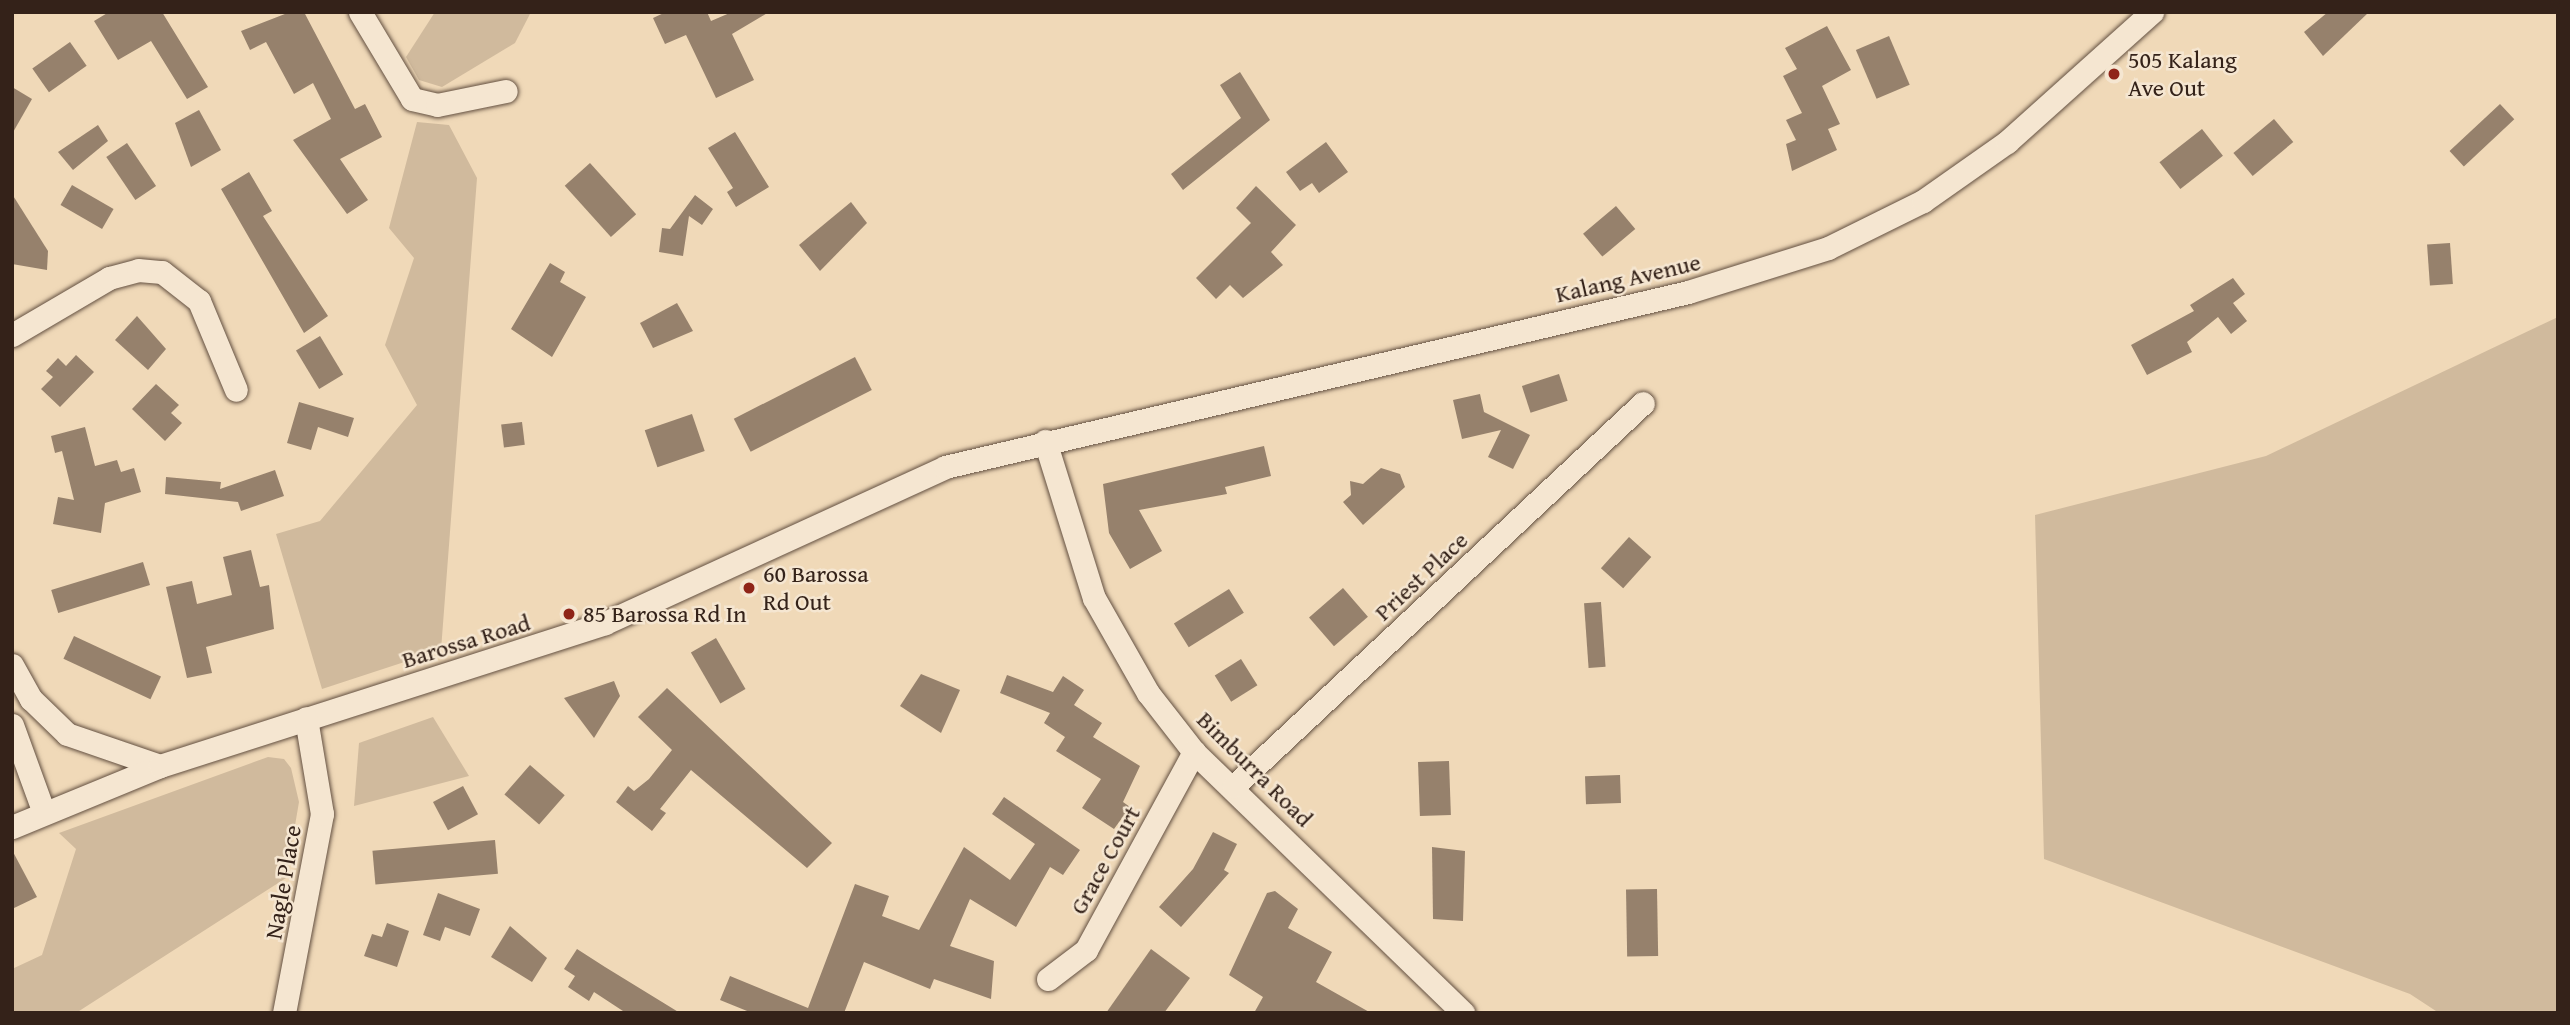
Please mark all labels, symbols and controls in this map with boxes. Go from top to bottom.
place label: 505 Kalang Ave Out [2128,46,2237,102]
marker: 505 Kalang Ave Out [2106,66,2122,82]
street label: Kalang Avenue [1553,247,1703,309]
street label: Priest Place [1368,526,1474,626]
place label: 60 Barossa Rd Out [763,560,869,616]
marker: 60 Barossa Rd Out [741,580,757,596]
place label: 85 Barossa Rd In [583,600,747,628]
marker: 85 Barossa Rd In [561,606,577,622]
street label: Barossa Road [398,608,534,674]
street label: Bimburra Road [1191,705,1319,833]
street label: Grace Court [1064,801,1146,919]
street label: Nagle Place [259,823,307,941]

